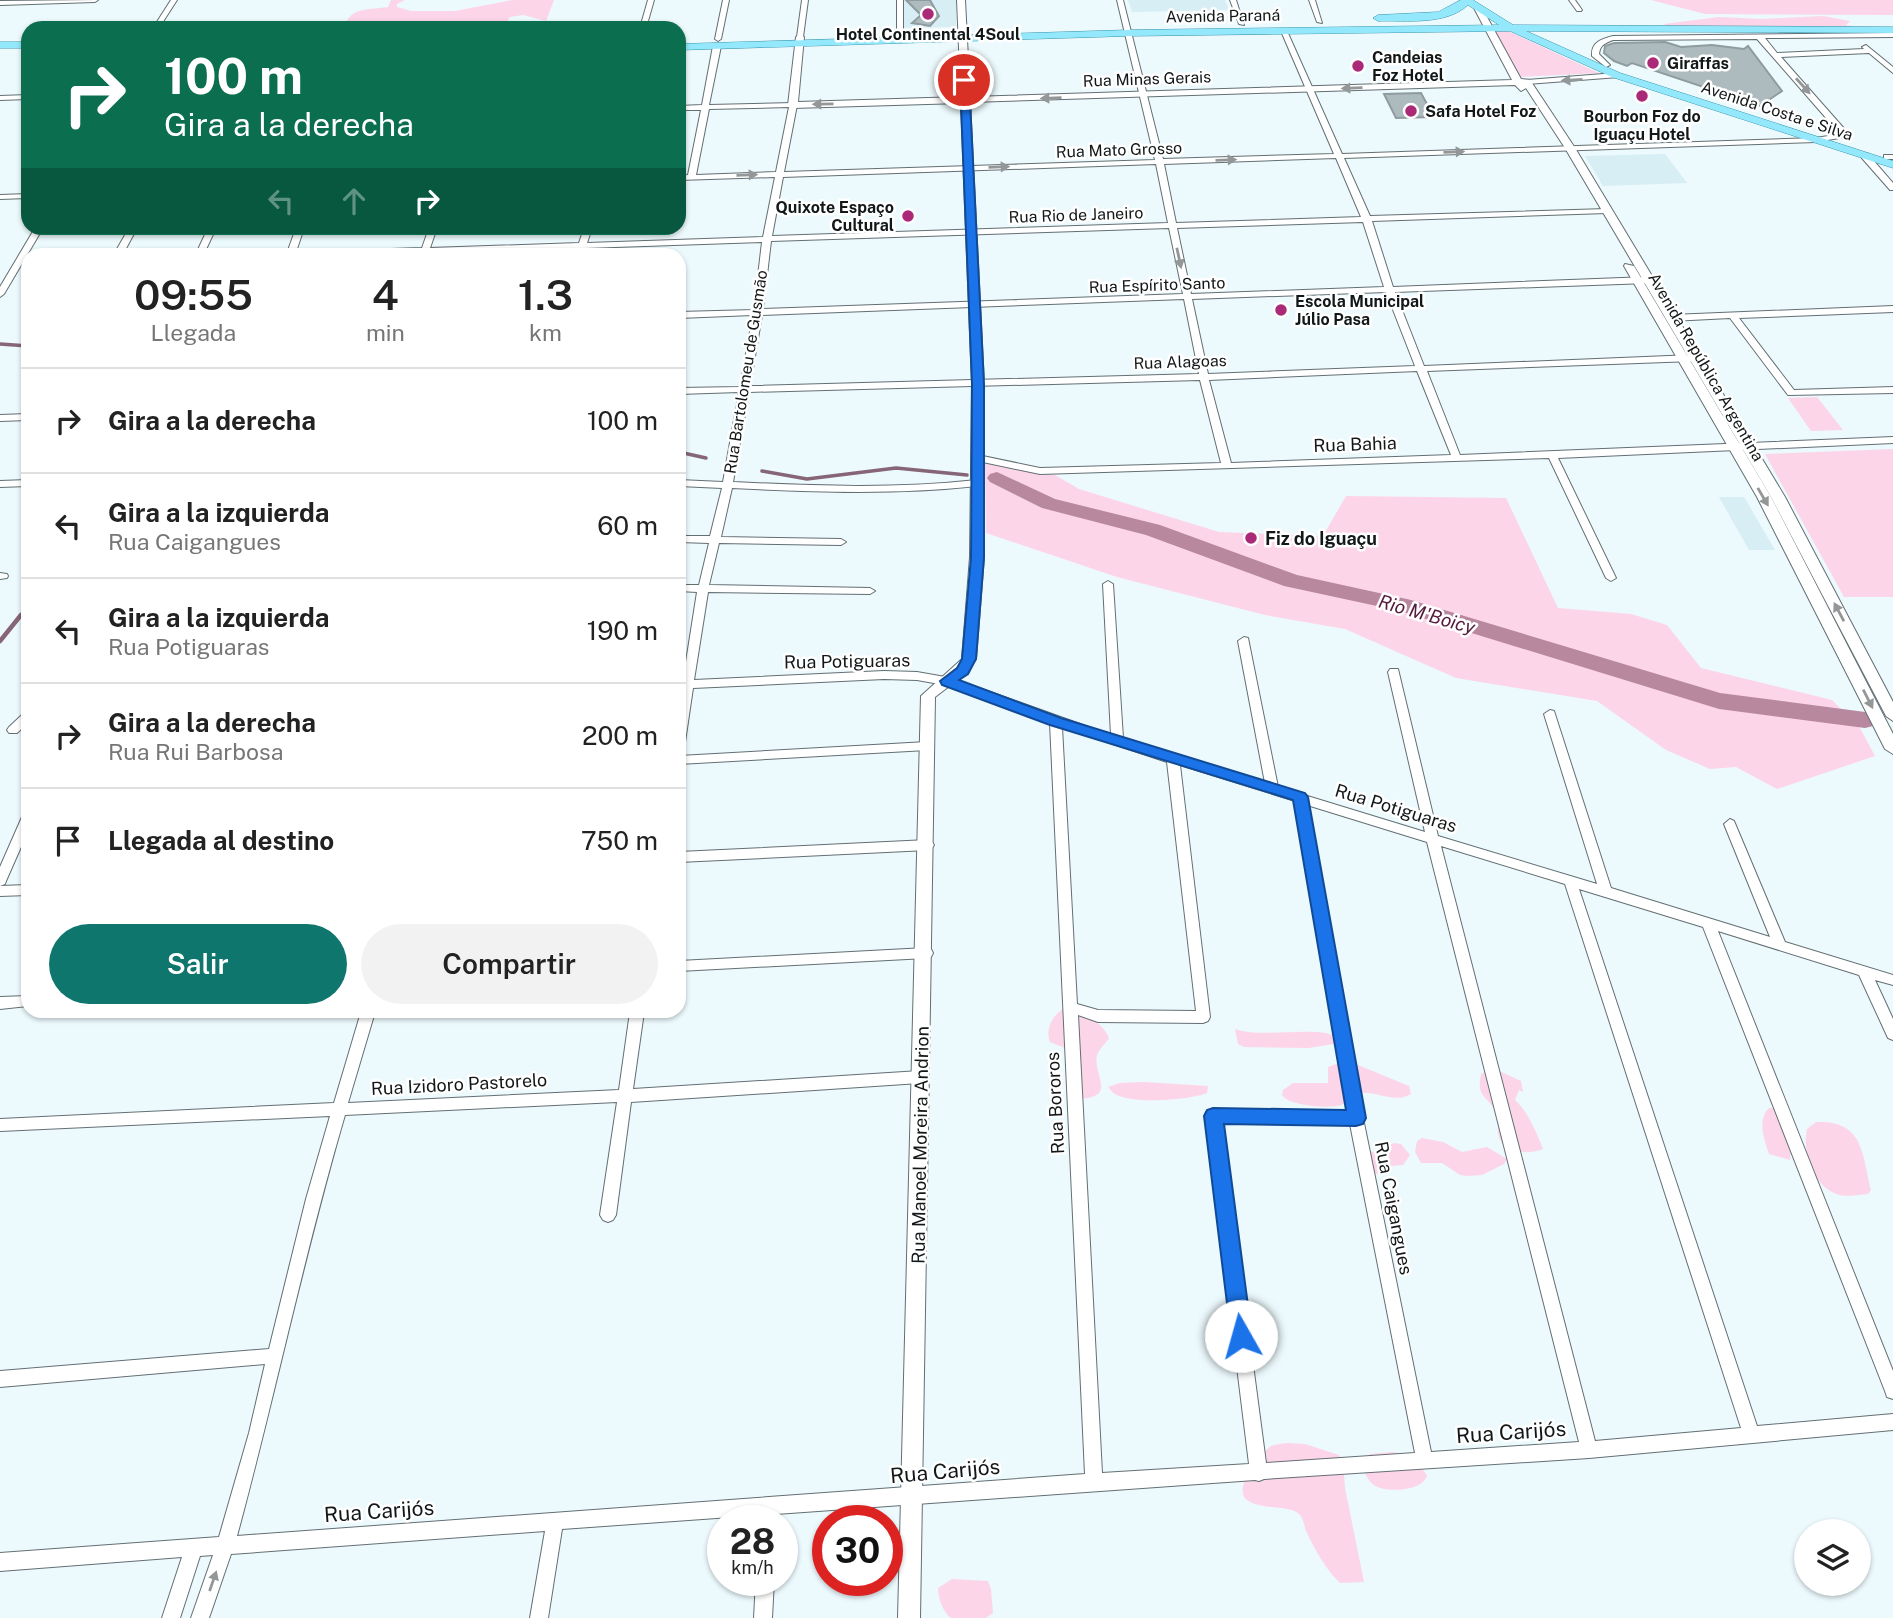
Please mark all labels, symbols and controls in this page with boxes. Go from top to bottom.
marker: Hotel Continental 4Soul [920,6,936,22]
street label: Avenida Paraná [1166,6,1280,26]
place label: Hotel Continental 4Soul [836,25,1020,44]
text: 100 m [164,47,303,105]
place label: Candeias Foz Hotel [1372,48,1444,85]
icon: right [49,49,140,140]
pin [934,50,994,110]
place label: Giraffas [1667,54,1729,73]
marker: Giraffas [1645,55,1661,71]
marker: Candeias Foz Hotel [1350,58,1366,74]
icon: arrive [945,61,983,99]
street label: Rua Minas Gerais [1082,67,1212,91]
one-way arrow [1560,74,1582,85]
one-way arrow [1795,77,1811,95]
street label: Avenida Costa e Silva [1699,78,1855,144]
one-way arrow [1340,83,1362,94]
marker: Bourbon Foz do Iguaçu Hotel [1634,88,1650,104]
one-way arrow [1039,92,1061,103]
one-way arrow [812,98,834,109]
place label: Safa Hotel Foz [1425,102,1536,121]
marker: Safa Hotel Foz [1403,103,1419,119]
text: Gira a la derecha [164,106,414,143]
place label: Bourbon Foz do Iguaçu Hotel [1583,107,1701,144]
street label: Rua Mato Grosso [1056,138,1182,162]
one-way arrow [1443,146,1465,157]
one-way arrow [1216,155,1238,166]
one-way arrow [988,162,1010,173]
one-way arrow [736,170,758,181]
icon: left [262,182,300,220]
icon: ahead [335,182,373,220]
icon: right [408,182,446,220]
place label: Quixote Espaço Cultural [775,198,894,235]
street label: Rua Rio de Janeiro [1008,203,1144,227]
marker: Quixote Espaço Cultural [900,208,916,224]
one-way arrow [1173,247,1184,269]
street label: Rua Bartolomeu de Gusmão [721,269,771,475]
street label: Avenida República Argentina [1644,269,1768,465]
text: 09:55 [134,270,253,319]
text: 4 [372,270,399,319]
text: 1.3 [518,270,573,319]
street label: Rua Espírito Santo [1088,273,1226,297]
place label: Escola Municipal Júlio Pasa [1295,292,1424,329]
marker: Escola Municipal Júlio Pasa [1273,302,1289,318]
text: Llegada [151,319,236,346]
text: min [366,319,405,346]
text: km [529,319,562,346]
street label: Rua Alagoas [1133,351,1227,373]
icon: right [49,402,87,440]
text: Gira a la derecha [108,405,316,436]
text: 100 m [587,405,658,436]
street label: Rua Bahia [1313,432,1397,456]
one-way arrow [1757,487,1769,507]
text: Gira a la izquierda [108,497,330,528]
icon: left [49,507,87,545]
text: 60 m [597,510,658,541]
text: Rua Caigangues [108,528,281,555]
place label: Fiz do Iguaçu [1265,528,1377,549]
marker: Fiz do Iguaçu [1243,530,1259,546]
water label: Rio M'Boicy [1376,590,1478,638]
text: Gira a la izquierda [108,602,330,633]
one-way arrow [1833,602,1845,622]
icon: left [49,612,87,650]
text: 190 m [587,615,658,646]
text: Rua Potiguaras [108,633,269,660]
street label: Rua Potiguaras [784,649,910,673]
one-way arrow [1862,689,1873,709]
text: Gira a la derecha [108,707,316,738]
icon: right [49,717,87,755]
text: 200 m [582,720,658,751]
text: Rua Rui Barbosa [108,738,283,765]
street label: Rua Potiguaras [1333,779,1459,837]
icon: arrive [49,822,87,860]
text: Llegada al destino [108,825,334,856]
text: 750 m [581,825,658,856]
button: Salir [49,924,347,1004]
button: Compartir [361,924,658,1004]
street label: Rua Manoel Moreira Andrion [907,1026,933,1264]
street label: Rua Bororos [1042,1051,1068,1155]
street label: Rua Izidoro Pastorelo [370,1069,548,1099]
street label: Rua Caigangues [1371,1140,1417,1276]
position arrow [1204,1299,1278,1373]
street label: Rua Carijós [1455,1416,1567,1448]
street label: Rua Carijós [889,1454,1001,1488]
street label: Rua Carijós [323,1495,435,1527]
speed limit sign: 30 [812,1505,903,1596]
map controls [1794,1519,1871,1596]
button: layers [1794,1519,1871,1596]
text: 28 [730,1521,775,1562]
text: km/h [731,1557,774,1578]
one-way arrow [208,1571,219,1592]

